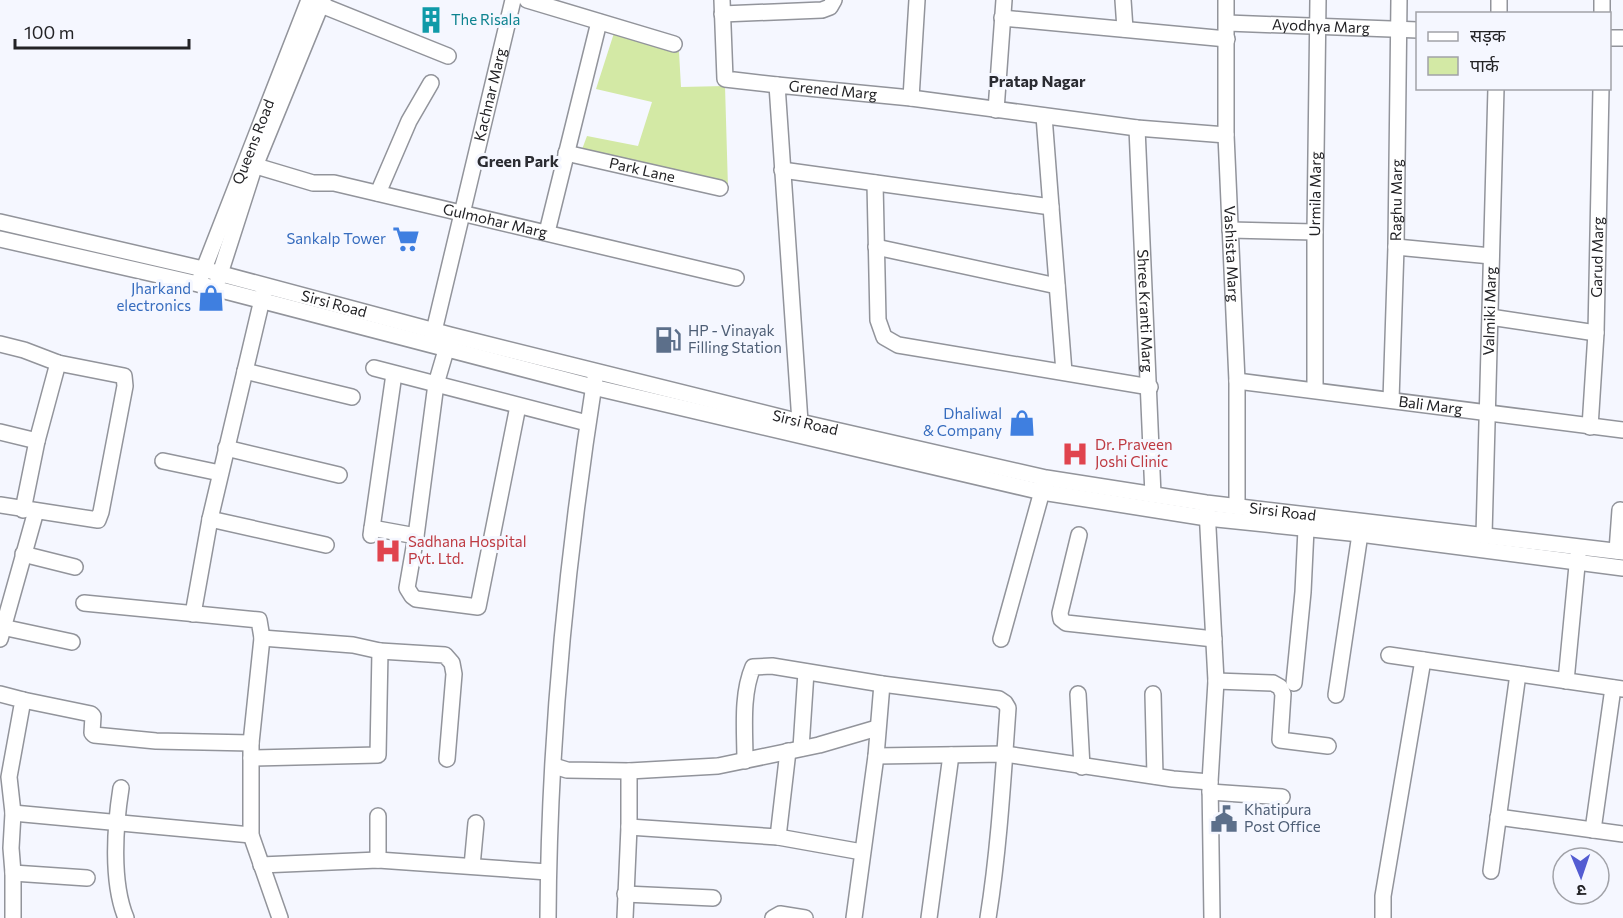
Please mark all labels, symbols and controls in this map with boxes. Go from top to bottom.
building icon: The Risala [416,5,446,35]
place label: The Risala [451,10,520,28]
scale bar [15,12,189,50]
legend [1416,12,1611,90]
street label: Ayodhya Marg [1272,15,1370,36]
text: 100 m [24,21,74,43]
text: सड़क [1470,24,1507,46]
street label: Kachnar Marg [470,46,509,143]
text: पार्क [1470,54,1500,76]
district label: Pratap Nagar [988,71,1086,90]
street label: Grened Marg [788,76,878,103]
street label: Queens Road [228,97,277,187]
district label: Green Park [477,151,560,170]
street label: Urmila Marg [1305,152,1324,236]
street label: Park Lane [607,153,677,186]
street label: Raghu Marg [1386,159,1405,241]
street label: Gulmohar Marg [441,199,549,241]
street label: Vashista Marg [1221,205,1243,302]
street label: Garud Marg [1587,217,1606,298]
supermarket icon: Sankalp Tower [391,224,421,254]
place label: Sankalp Tower [286,229,386,247]
street label: Shree Kranti Marg [1134,249,1158,373]
street label: Valmiki Marg [1479,266,1499,356]
place label: Jharkand electronics [116,279,191,314]
shop icon: Jharkand electronics [196,283,226,313]
street label: Sirsi Road [300,286,369,320]
place label: HP - Vinayak Filling Station [688,321,782,356]
fuel station icon: HP - Vinayak Filling Station [653,325,683,355]
street label: Bali Marg [1398,392,1464,418]
place label: Dhaliwal & Company [923,404,1002,439]
street label: Sirsi Road [771,405,840,438]
shop icon: Dhaliwal & Company [1007,408,1037,438]
place label: Dr. Praveen Joshi Clinic [1095,435,1172,470]
hospital icon: Dr. Praveen Joshi Clinic [1060,439,1090,469]
street label: Sirsi Road [1248,498,1317,524]
place label: Sadhana Hospital Pvt. Ltd. [408,532,526,567]
hospital icon: Sadhana Hospital Pvt. Ltd. [373,536,403,566]
place label: Khatipura Post Office [1244,800,1321,835]
public building icon: Khatipura Post Office [1209,804,1239,834]
north arrow [1551,846,1611,906]
text: उ [1576,882,1587,901]

